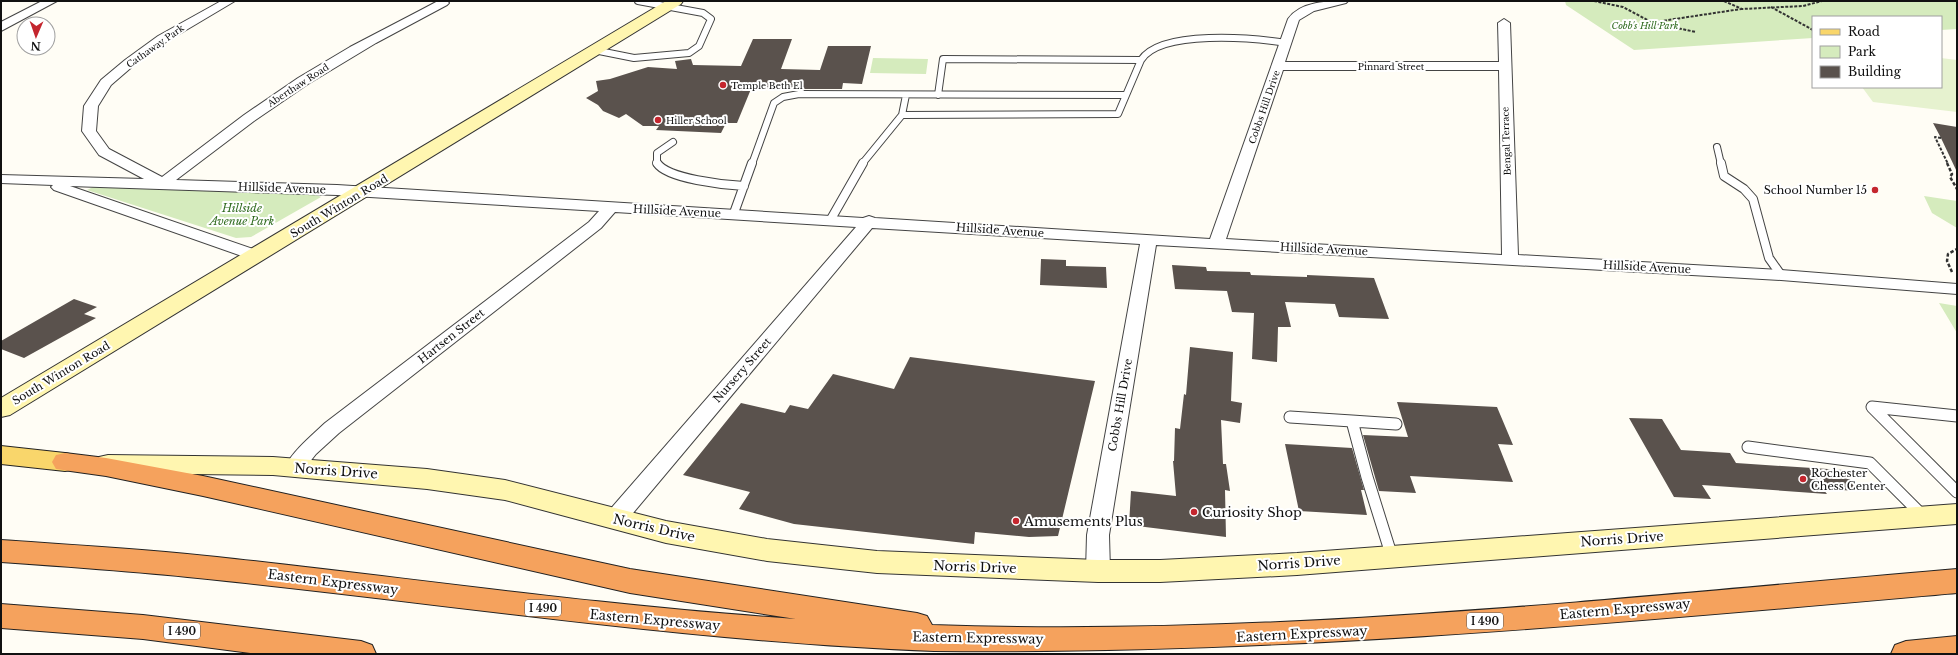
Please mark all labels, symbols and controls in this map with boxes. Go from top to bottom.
north arrow [16,16,56,56]
legend [1812,16,1942,88]
park label: Cobb's Hill Park [1612,20,1679,31]
street label: Cathaway Park [124,22,186,70]
text: Road [1848,24,1880,39]
text: N [30,39,41,53]
text: Park [1848,44,1876,59]
street label: Aberthaw Road [265,61,331,109]
street label: Pinnard Street [1358,61,1425,72]
text: Building [1848,64,1902,79]
street label: Cobbs Hill Drive [1246,69,1282,145]
marker: Temple Beth El [718,80,728,90]
place label: Temple Beth El [731,80,803,91]
street label: Bengal Terrace [1499,106,1513,176]
marker: Hiller School [653,115,663,125]
place label: Hiller School [666,115,727,126]
street label: South Winton Road [288,171,391,241]
street label: Hillside Avenue [238,179,326,197]
place label: School Number 15 [1764,183,1867,197]
marker: School Number 15 [1870,185,1880,195]
park label: Hillside Avenue Park [208,201,275,228]
street label: Hillside Avenue [633,202,721,220]
street label: Hillside Avenue [956,220,1044,240]
street label: Hillside Avenue [1280,240,1368,258]
street label: Hillside Avenue [1603,258,1691,276]
street label: Hartsen Street [415,305,488,366]
street label: Nursery Street [710,334,775,405]
street label: South Winton Road [10,338,113,408]
street label: Cobbs Hill Drive [1105,357,1135,453]
street label: Norris Drive [294,460,378,482]
place label: Rochester Chess Center [1811,466,1886,493]
marker: Rochester Chess Center [1798,474,1808,484]
place label: Curiosity Shop [1202,504,1302,521]
marker: Curiosity Shop [1189,507,1199,517]
street label: Norris Drive [611,510,697,546]
place label: Amusements Plus [1023,513,1143,530]
marker: Amusements Plus [1011,516,1021,526]
street label: Norris Drive [1580,528,1664,550]
street label: Norris Drive [1257,552,1341,574]
street label: Norris Drive [933,557,1017,577]
street label: Eastern Expressway [267,566,400,599]
street label: Eastern Expressway [1559,595,1692,623]
road number: I 490 [525,600,561,616]
street label: Eastern Expressway [589,606,722,634]
road number: I 490 [1467,613,1503,629]
street label: Eastern Expressway [1236,622,1369,646]
road number: I 490 [164,623,200,639]
street label: Eastern Expressway [912,628,1045,648]

